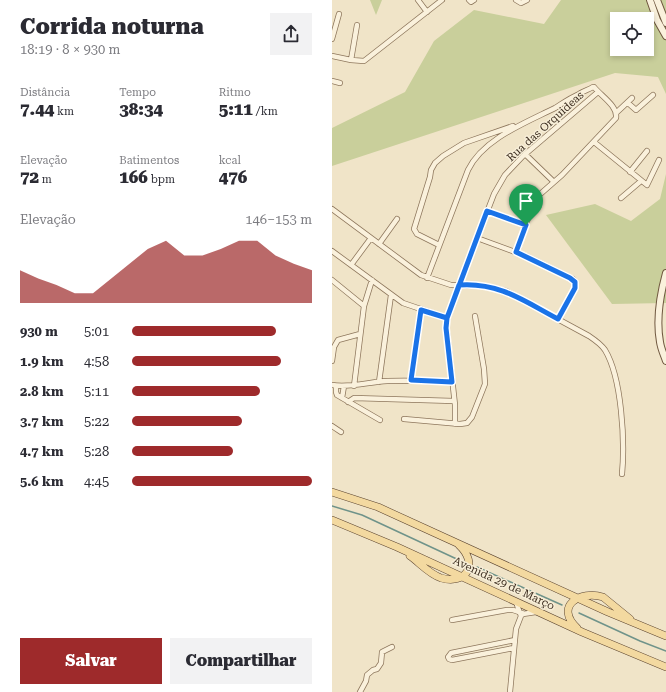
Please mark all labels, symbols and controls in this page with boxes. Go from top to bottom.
map controls [610,12,654,56]
button: locate [610,12,654,56]
button: share [270,13,312,55]
text: Corrida noturna [20,14,204,39]
text: 18:19 · 8 × 930 m [20,42,120,57]
text: Distância [20,86,70,99]
text: Tempo [119,86,156,99]
text: Ritmo [219,86,251,99]
street label: Rua das Orquideas [504,88,586,164]
text: 7.44 [20,99,54,119]
text: 38:34 [119,99,163,119]
text: 5:11 [219,99,253,119]
text: km [54,105,74,118]
text: /km [253,105,278,118]
text: Elevação [20,154,67,167]
text: Batimentos [119,154,179,167]
text: kcal [219,154,241,167]
text: 72 [20,167,39,187]
text: 166 [119,167,148,187]
text: 476 [219,167,247,187]
text: m [39,173,52,186]
text: bpm [148,173,175,186]
pin [509,184,543,225]
icon: arrive [515,190,537,212]
text: Elevação [20,212,76,227]
text: 146–153 m [245,212,312,227]
text: 930 m [20,324,58,339]
text: 5:01 [84,324,109,339]
text: 1.9 km [20,354,63,369]
text: 4:58 [84,354,109,369]
text: 2.8 km [20,384,63,399]
text: 5:11 [84,384,109,399]
text: 3.7 km [20,414,63,429]
text: 5:22 [84,414,109,429]
text: 4.7 km [20,444,63,459]
text: 5:28 [84,444,109,459]
text: 5.6 km [20,474,63,489]
text: 4:45 [84,474,109,489]
street label: Avenida 29 de Março [451,554,557,613]
button: Salvar [20,638,162,684]
button: Compartilhar [170,638,312,684]

